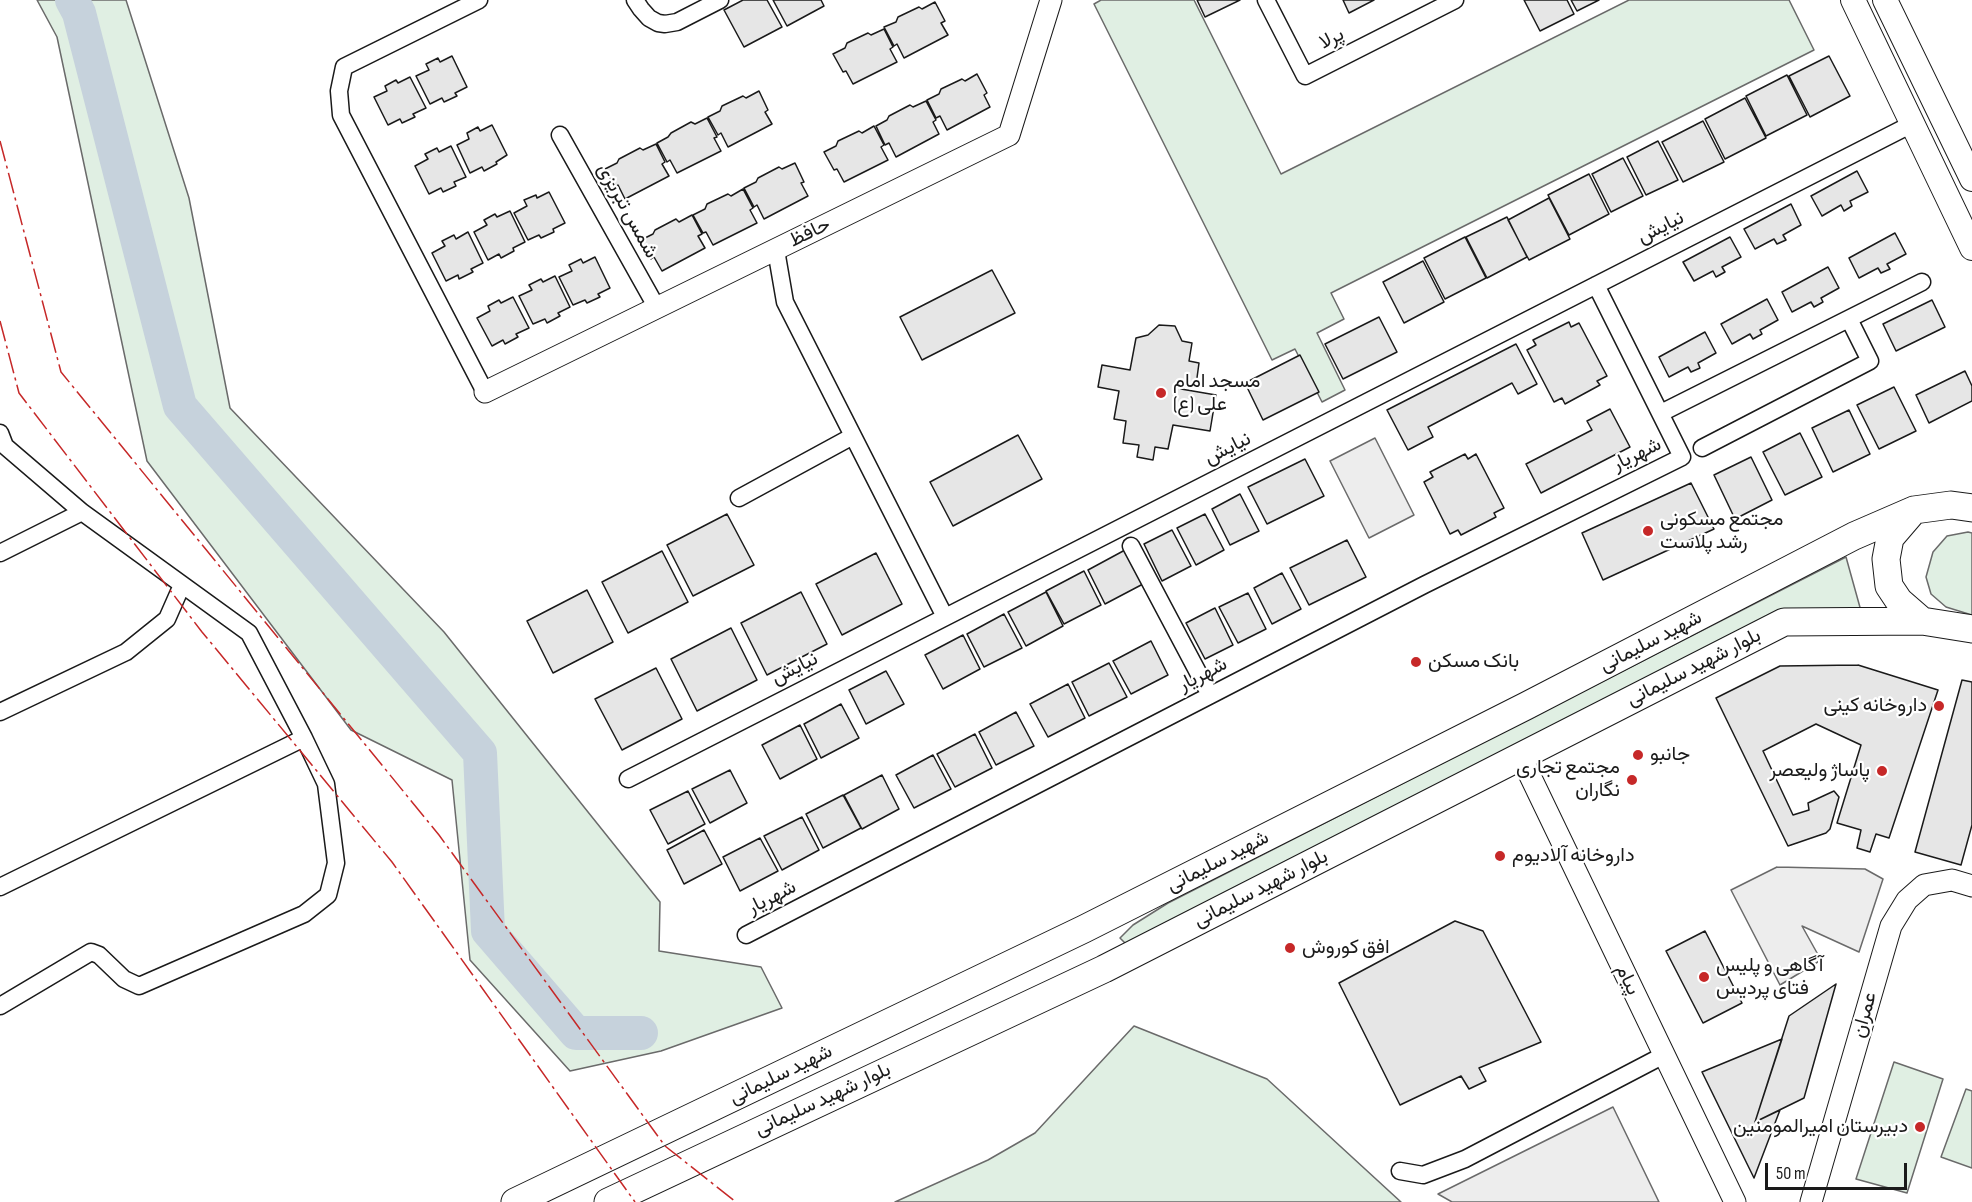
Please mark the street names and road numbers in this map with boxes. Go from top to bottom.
street label: پرلا [1316,23,1348,55]
street label: شمس تبریزی [591,159,663,263]
street label: نیایش [1634,206,1688,250]
street label: حافظ [785,213,835,253]
street label: نیایش [1201,427,1255,471]
street label: شهریار [1608,433,1666,477]
street label: شهید سلیمانی [1596,606,1706,678]
street label: بلوار شهید سلیمانی [1623,624,1765,712]
street label: نیایش [768,647,822,691]
street label: شهریار [1174,653,1232,697]
street label: شهید سلیمانی [1163,826,1273,898]
street label: بلوار شهید سلیمانی [1190,845,1332,933]
street label: شهریار [743,876,801,920]
street label: پیام [1609,961,1645,999]
street label: عمران [1847,989,1883,1041]
street label: شهید سلیمانی [726,1040,836,1110]
street label: بلوار شهید سلیمانی [751,1058,895,1142]

